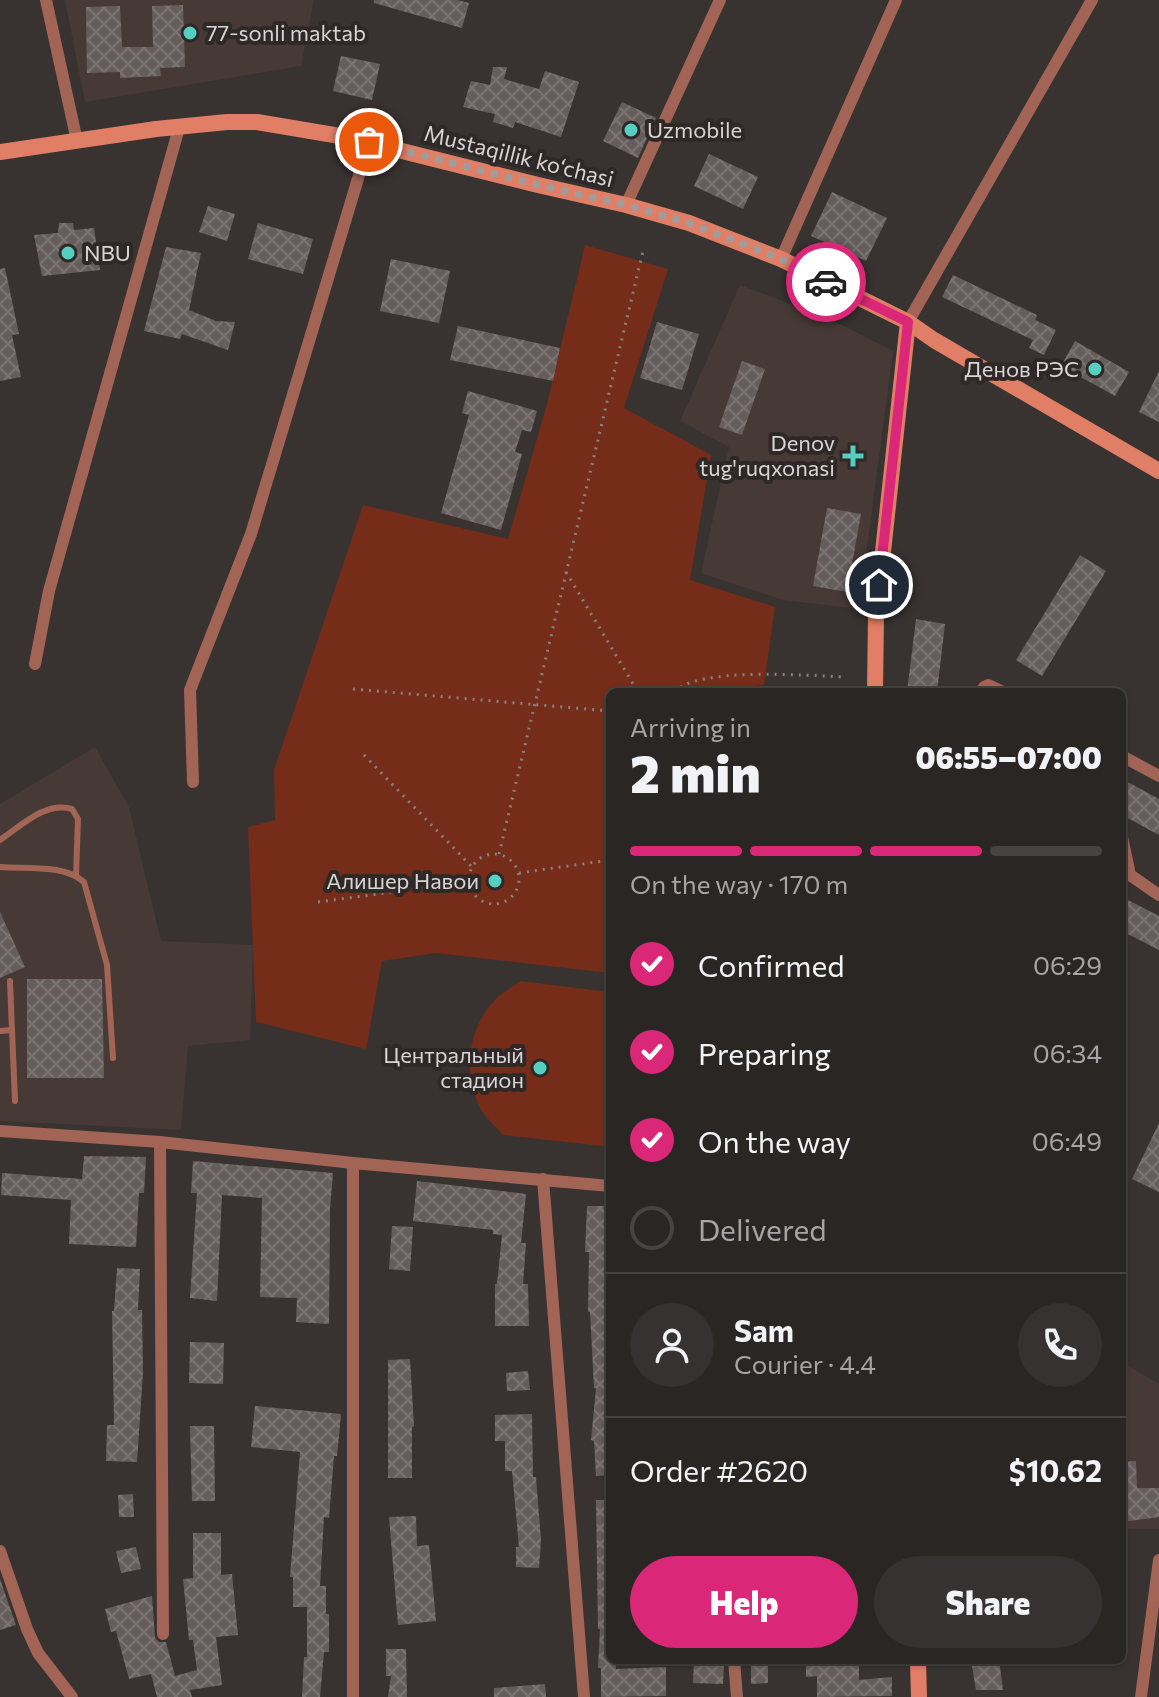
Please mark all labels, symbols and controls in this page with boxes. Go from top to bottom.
place label: 77-sonli maktab [206,19,366,46]
marker: 77-sonli maktab [181,24,199,42]
pin [335,108,403,176]
place label: Uzmobile [647,116,742,143]
street label: Mustaqillik ko‘chasi [422,119,617,192]
icon: bag [347,120,391,164]
marker: Uzmobile [622,121,640,139]
place label: NBU [84,239,131,266]
courier [786,242,866,322]
marker: NBU [59,244,77,262]
icon: car [804,260,848,304]
place label: Денов РЭС [965,355,1079,382]
marker: Денов РЭС [1086,360,1104,378]
place label: Denov tug'ruqxonasi [699,429,835,481]
marker: Denov tug'ruqxonasi [842,445,864,467]
pin [845,551,913,619]
icon: home [857,563,901,607]
text: Arriving in [630,711,751,742]
text: 06:55–07:00 [915,738,1102,775]
text: 2 min [630,740,761,804]
place label: Алишер Навои [326,867,479,894]
text: On the way · 170 m [630,868,848,899]
marker: Алишер Навои [486,872,504,890]
icon: check [630,942,674,986]
text: Confirmed [698,946,845,983]
text: 06:29 [1033,949,1102,980]
icon: check [630,1030,674,1074]
text: Preparing [698,1034,831,1071]
text: 06:34 [1033,1037,1102,1068]
place label: Центральный стадион [383,1041,524,1093]
marker: Центральный стадион [531,1059,549,1077]
icon: check [630,1118,674,1162]
text: On the way [698,1122,851,1159]
text: 06:49 [1032,1125,1102,1156]
text: Delivered [698,1210,827,1247]
button: person [630,1303,714,1387]
button: phone [1018,1303,1102,1387]
text: Sam [734,1311,794,1348]
text: Courier · 4.4 [734,1348,876,1379]
text: Order #2620 [630,1451,808,1488]
text: $10.62 [1009,1451,1102,1488]
button: Help [630,1556,858,1648]
button: Share [874,1556,1102,1648]

